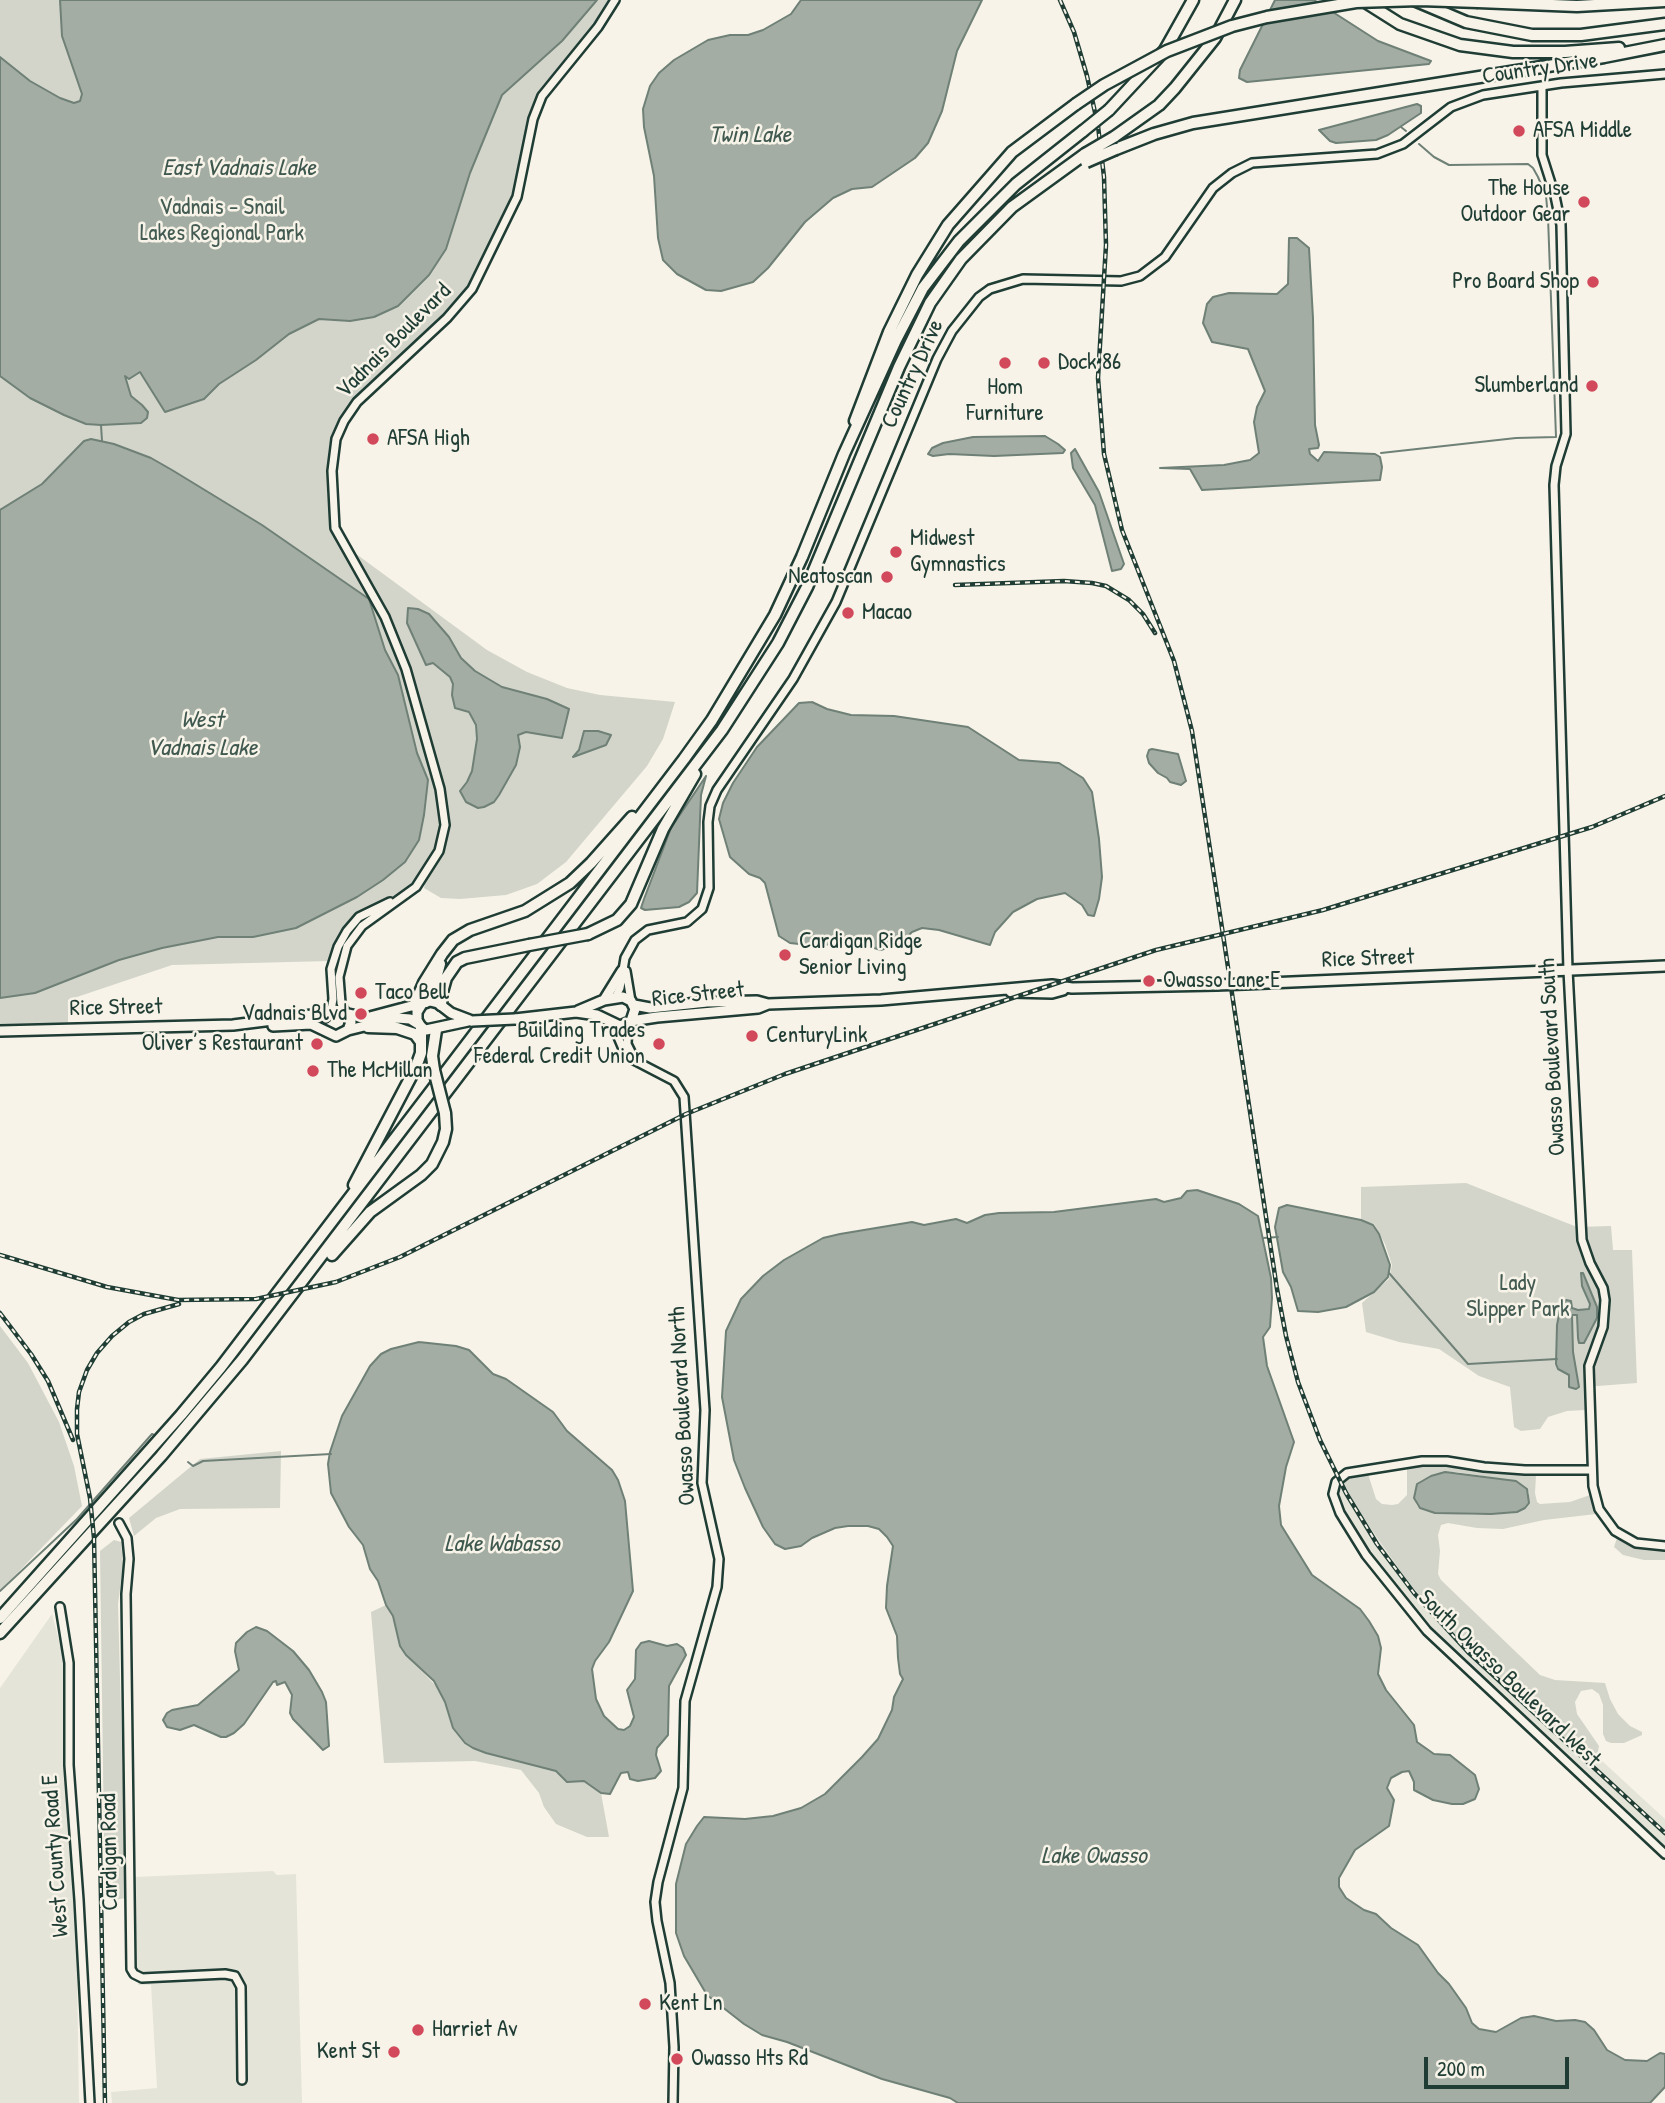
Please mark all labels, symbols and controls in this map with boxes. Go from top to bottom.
street label: Country Drive [1480,47,1600,91]
place label: AFSA Middle [1533,117,1632,145]
water label: Twin Lake [709,122,791,150]
marker: AFSA Middle [1511,123,1527,139]
water label: East Vadnais Lake [162,155,316,183]
place label: The House Outdoor Gear [1460,175,1570,229]
park label: Vadnais - Snail Lakes Regional Park [140,194,304,248]
marker: The House Outdoor Gear [1576,194,1592,210]
place label: Pro Board Shop [1452,268,1579,296]
marker: Pro Board Shop [1585,274,1601,290]
street label: Vadnais Boulevard [331,278,457,404]
street label: Country Drive [876,315,950,433]
place label: Dock 86 [1058,349,1121,377]
marker: Hom Furniture [997,355,1013,371]
marker: Dock 86 [1036,355,1052,371]
place label: Slumberland [1475,372,1578,400]
place label: Hom Furniture [966,374,1044,428]
marker: Slumberland [1584,378,1600,394]
place label: AFSA High [387,425,470,453]
marker: AFSA High [365,431,381,447]
place label: Midwest Gymnastics [910,525,1006,579]
marker: Midwest Gymnastics [888,544,904,560]
place label: Neatoscan [788,563,873,591]
marker: Neatoscan [879,569,895,585]
place label: Macao [862,599,912,627]
marker: Macao [840,605,856,621]
water label: West Vadnais Lake [147,707,257,763]
place label: Cardigan Ridge Senior Living [799,928,922,982]
street label: Rice Street [1321,944,1415,974]
marker: Cardigan Ridge Senior Living [777,947,793,963]
street label: Owasso Boulevard South [1534,957,1572,1157]
place label: Owasso Lane E [1163,967,1280,995]
marker: Owasso Lane E [1141,973,1157,989]
street label: Rice Street [651,976,745,1014]
place label: Taco Bell [375,979,449,1007]
marker: Taco Bell [353,985,369,1001]
street label: Rice Street [70,993,162,1023]
place label: Vadnais Blvd [241,1000,347,1028]
marker: Vadnais Blvd [353,1006,369,1022]
place label: Building Trades Federal Credit Union [474,1017,645,1071]
place label: CenturyLink [766,1022,867,1050]
marker: CenturyLink [744,1028,760,1044]
place label: Oliver’s Restaurant [142,1030,303,1058]
marker: Oliver’s Restaurant [309,1036,325,1052]
marker: Building Trades Federal Credit Union [651,1036,667,1052]
place label: The McMillan [327,1057,433,1085]
marker: The McMillan [305,1063,321,1079]
park label: Lady Slipper Park [1466,1270,1570,1324]
street label: Owasso Boulevard North [664,1306,702,1506]
water label: Lake Wabasso [444,1531,560,1559]
street label: South Owasso Boulevard West [1412,1585,1606,1773]
street label: West County Road E [37,1774,75,1938]
street label: Cardigan Road [95,1793,125,1911]
water label: Lake Owasso [1041,1843,1147,1871]
place label: Kent Ln [659,1990,723,2018]
marker: Kent Ln [637,1996,653,2012]
place label: Harriet Av [432,2016,517,2044]
marker: Harriet Av [410,2022,426,2038]
place label: Kent St [317,2038,380,2066]
marker: Kent St [386,2044,402,2060]
scale bar [1427,2044,1572,2088]
place label: Owasso Hts Rd [691,2045,808,2073]
marker: Owasso Hts Rd [669,2051,685,2067]
text: 200 m [1437,2054,1485,2083]

